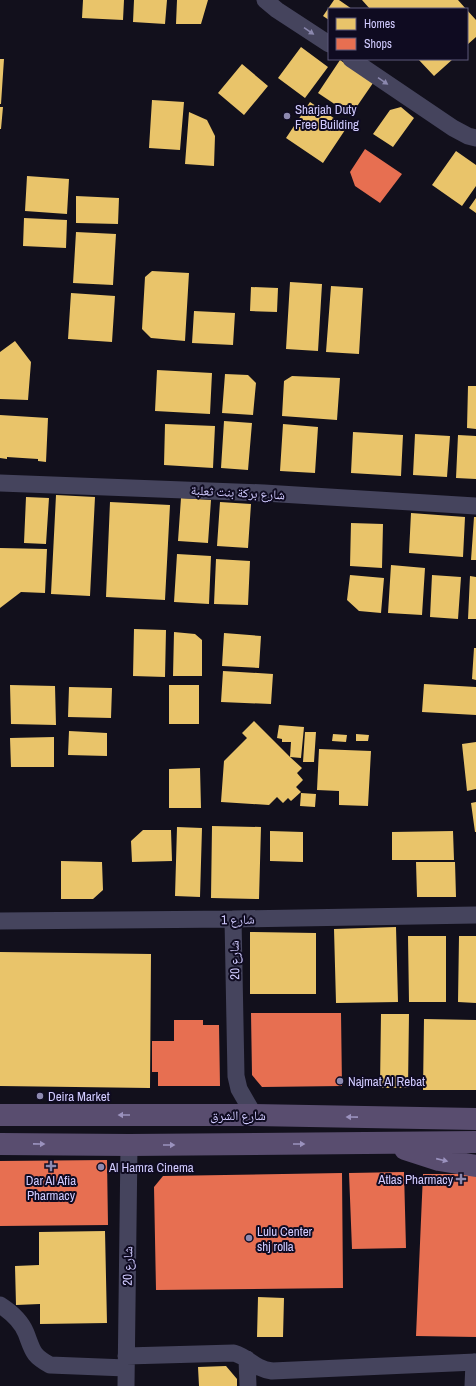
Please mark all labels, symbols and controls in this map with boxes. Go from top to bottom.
legend [328,8,468,60]
text: Homes [364,16,395,32]
one-way arrow [304,27,314,35]
text: Shops [364,36,392,52]
one-way arrow [378,77,388,85]
place label: Sharjah Duty Free Building [295,101,359,133]
marker: Sharjah Duty Free Building [282,111,292,121]
street label: شارع بركة بنت ثعلبة [190,482,286,504]
street label: شارع 1 [221,911,255,929]
street label: شارع 20 [226,940,244,980]
place label: Najmat Al Rebat [348,1073,425,1090]
marker: Najmat Al Rebat [335,1076,345,1086]
place label: Deira Market [48,1088,110,1105]
marker: Deira Market [35,1091,45,1101]
street label: شارع الشرق [210,1107,266,1125]
one-way arrow [117,1112,130,1118]
one-way arrow [345,1114,358,1120]
one-way arrow [33,1141,46,1147]
one-way arrow [293,1141,306,1147]
one-way arrow [163,1142,176,1148]
one-way arrow [435,1158,448,1164]
place label: Al Hamra Cinema [108,1159,194,1176]
marker: Dar Al Afia Pharmacy [46,1161,56,1171]
marker: Al Hamra Cinema [96,1162,106,1172]
place label: Atlas Pharmacy [377,1171,454,1188]
place label: Dar Al Afia Pharmacy [26,1172,76,1204]
marker: Atlas Pharmacy [456,1174,466,1184]
place label: Lulu Center shj rolla [257,1223,313,1255]
marker: Lulu Center shj rolla [244,1233,254,1243]
street label: شارع 20 [119,1246,137,1286]

